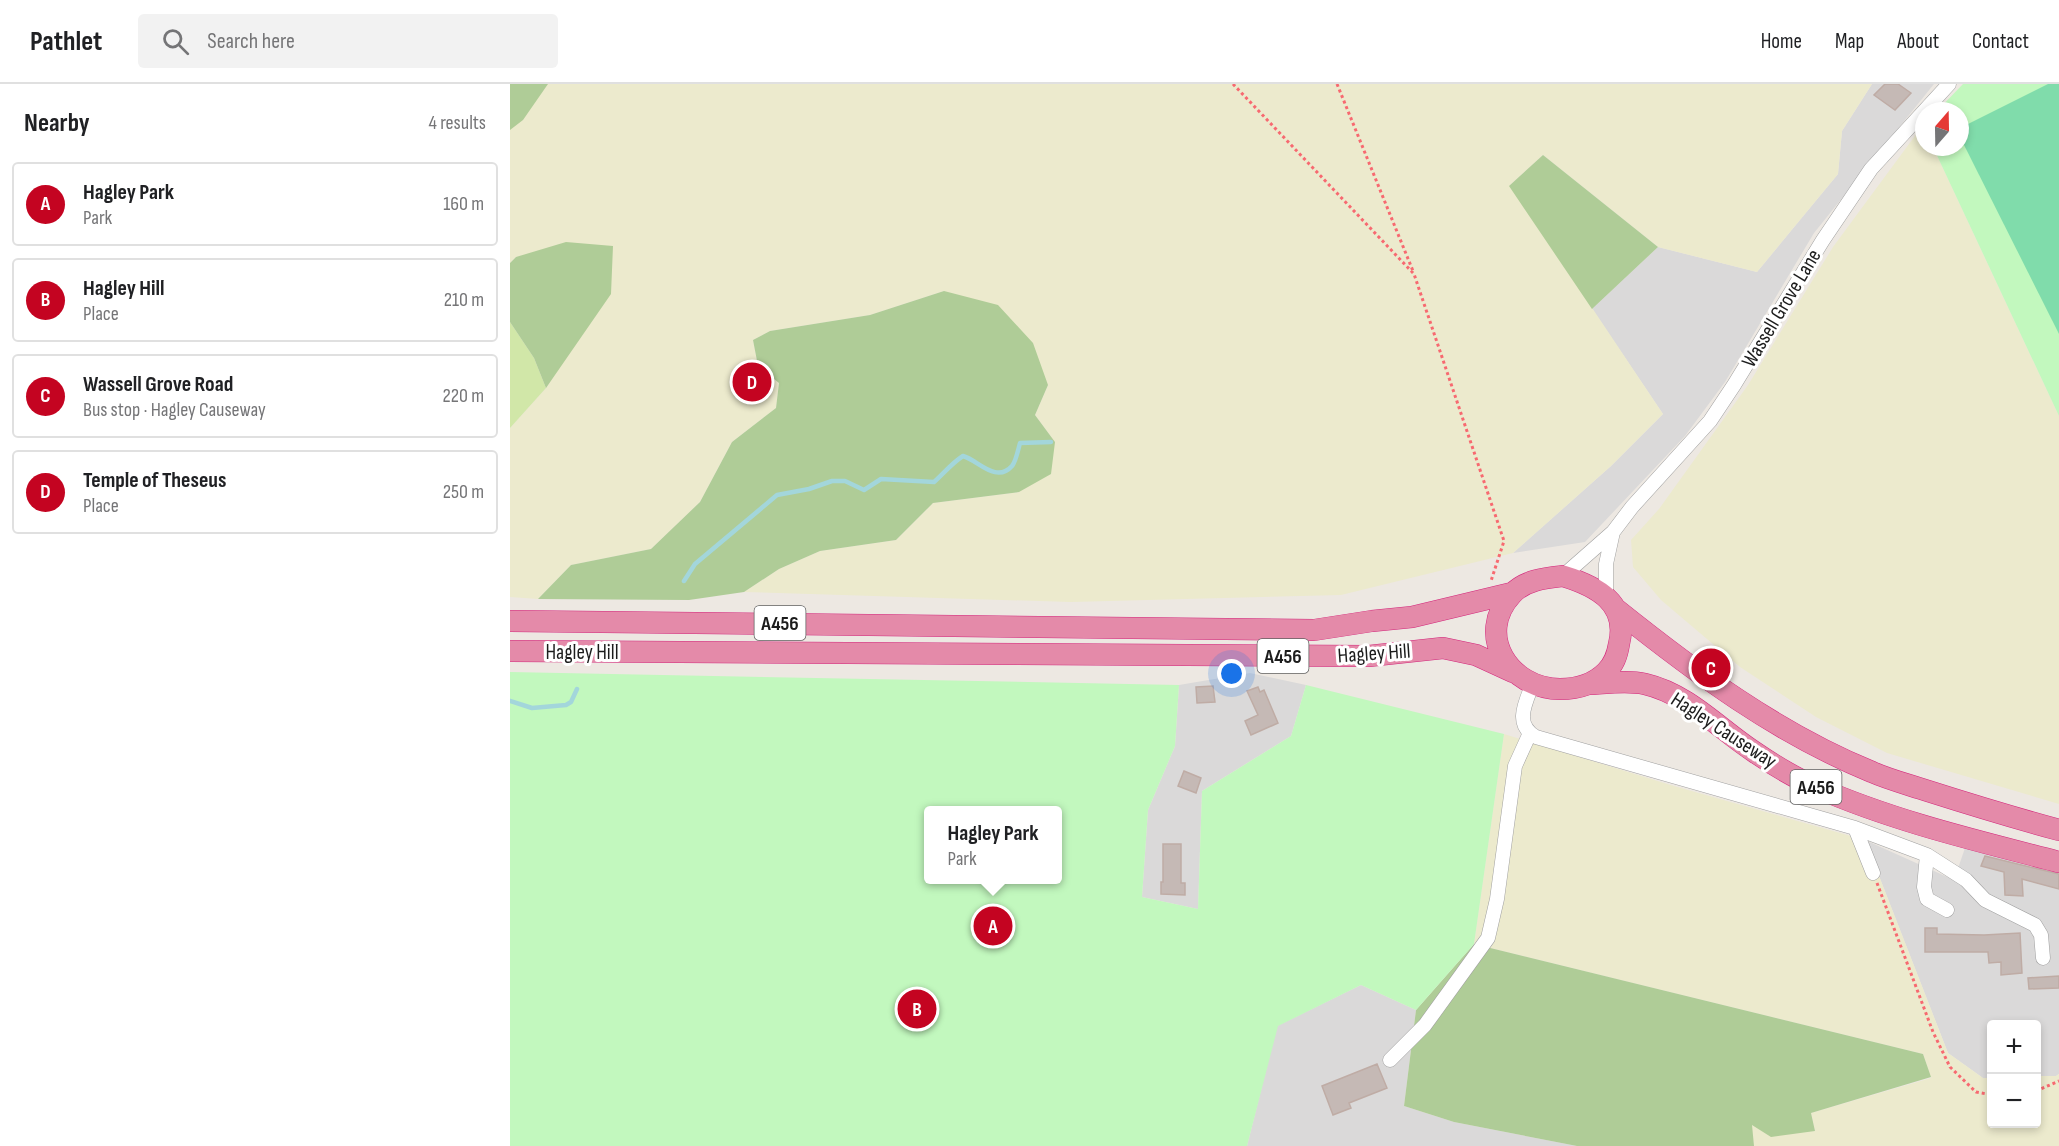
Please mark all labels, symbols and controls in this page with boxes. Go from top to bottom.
search box [138,14,558,68]
text: Pathlet [30,25,102,58]
icon: search [159,25,192,58]
text: Search here [207,28,295,55]
text: Home [1761,29,1802,54]
text: Map [1835,29,1864,54]
text: About [1897,29,1939,54]
text: Contact [1972,29,2029,54]
north arrow [1915,102,1969,156]
text: Nearby [24,108,90,139]
text: 4 results [429,111,486,135]
text: Hagley Park [83,179,174,206]
text: A [41,192,50,216]
text: 160 m [443,192,484,216]
text: Park [83,206,112,230]
street label: Wassell Grove Lane [1736,245,1827,372]
text: Hagley Hill [83,275,164,302]
text: B [41,288,50,312]
text: 210 m [444,288,484,312]
text: Place [83,302,119,326]
pin: D [732,360,772,404]
text: Wassell Grove Road [83,371,233,398]
text: C [40,384,51,408]
text: 220 m [443,384,484,408]
text: Bus stop · Hagley Causeway [83,398,266,422]
text: Temple of Theseus [83,467,226,494]
text: D [40,480,51,504]
text: 250 m [443,480,484,504]
text: Place [83,494,119,518]
road number: A456 [754,606,806,640]
street label: Hagley Hill [1337,638,1411,669]
road number: A456 [1258,639,1308,673]
street label: Hagley Hill [545,640,619,665]
pin: C [1692,646,1730,690]
your location [1217,659,1246,688]
street label: Hagley Causeway [1666,687,1781,774]
road number: A456 [1790,770,1842,804]
popup [924,806,1062,884]
text: Hagley Park [947,820,1039,847]
text: Park [947,847,977,871]
pin: A [974,904,1012,948]
pin: B [898,986,936,1032]
map controls [1987,1020,2041,1128]
button: + [1987,1020,2041,1074]
button: − [1987,1074,2041,1128]

